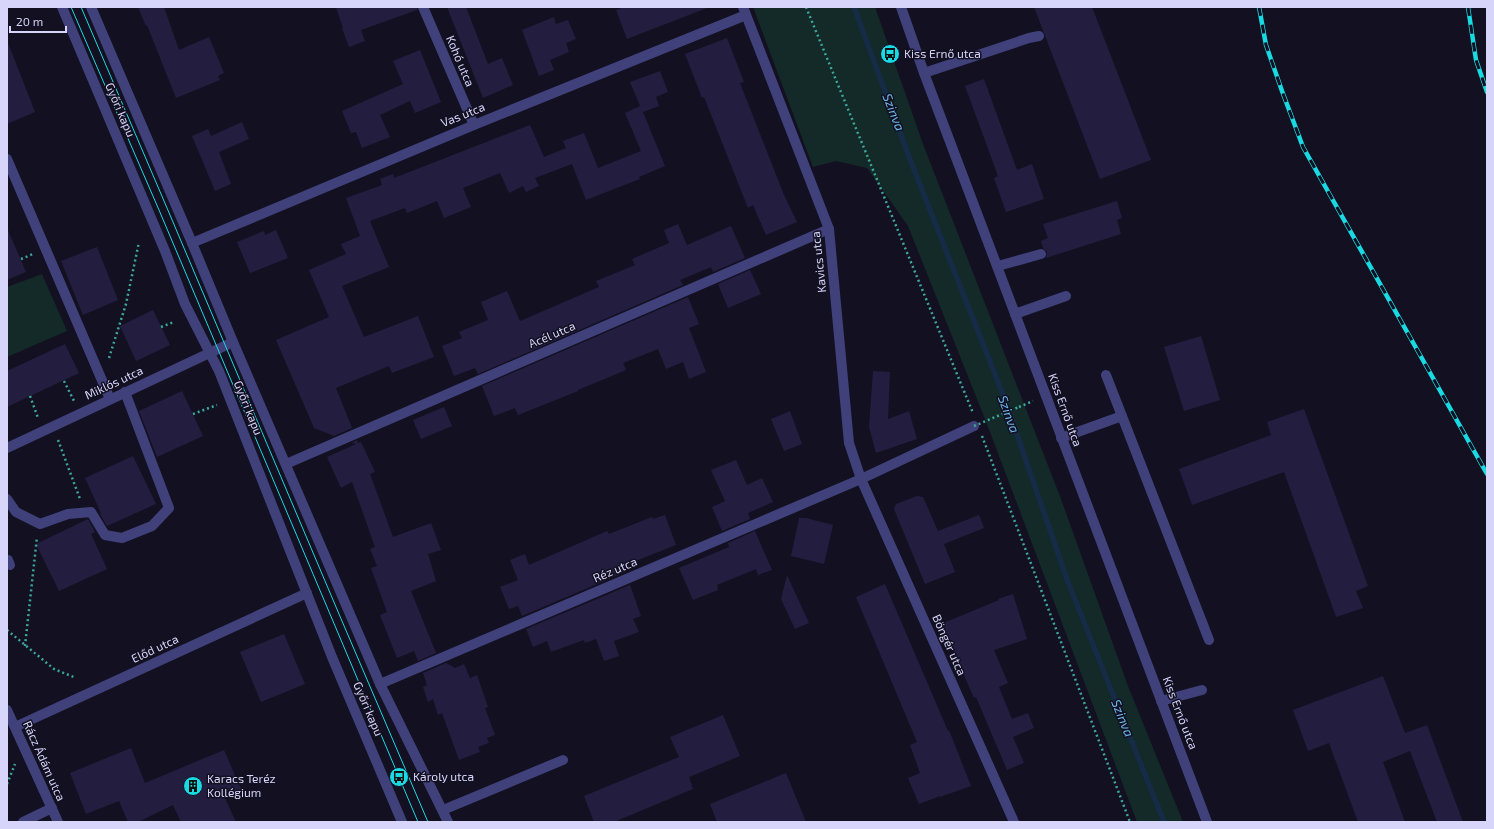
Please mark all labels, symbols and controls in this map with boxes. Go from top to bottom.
scale bar [10,8,66,34]
text: 20 m [16,14,43,28]
street label: Kohó utca [444,33,478,88]
bus stop icon: Kiss Ernő utca [879,43,901,65]
place label: Kiss Ernő utca [904,46,981,60]
street label: Győri kapu [103,80,139,139]
water label: Szinva [880,91,908,133]
street label: Vas utca [439,99,487,129]
street label: Kavics utca [808,231,828,293]
street label: Acél utca [526,318,577,350]
street label: Miklós utca [82,363,145,402]
street label: Kiss Ernő utca [1046,371,1086,448]
street label: Győri kapu [232,378,266,437]
water label: Szinva [995,393,1023,435]
street label: Réz utca [590,554,639,585]
street label: Böngér utca [930,612,970,677]
street label: Előd utca [129,631,180,665]
street label: Kiss Ernő utca [1161,674,1201,751]
street label: Győri kapu [351,679,387,738]
water label: Szinva [1108,697,1138,739]
street label: Rácz Ádám utca [21,718,69,803]
bus stop icon: Károly utca [388,766,410,788]
place label: Károly utca [413,769,474,783]
place label: Karacs Teréz Kollégium [207,771,276,799]
building icon: Karacs Teréz Kollégium [182,775,204,797]

